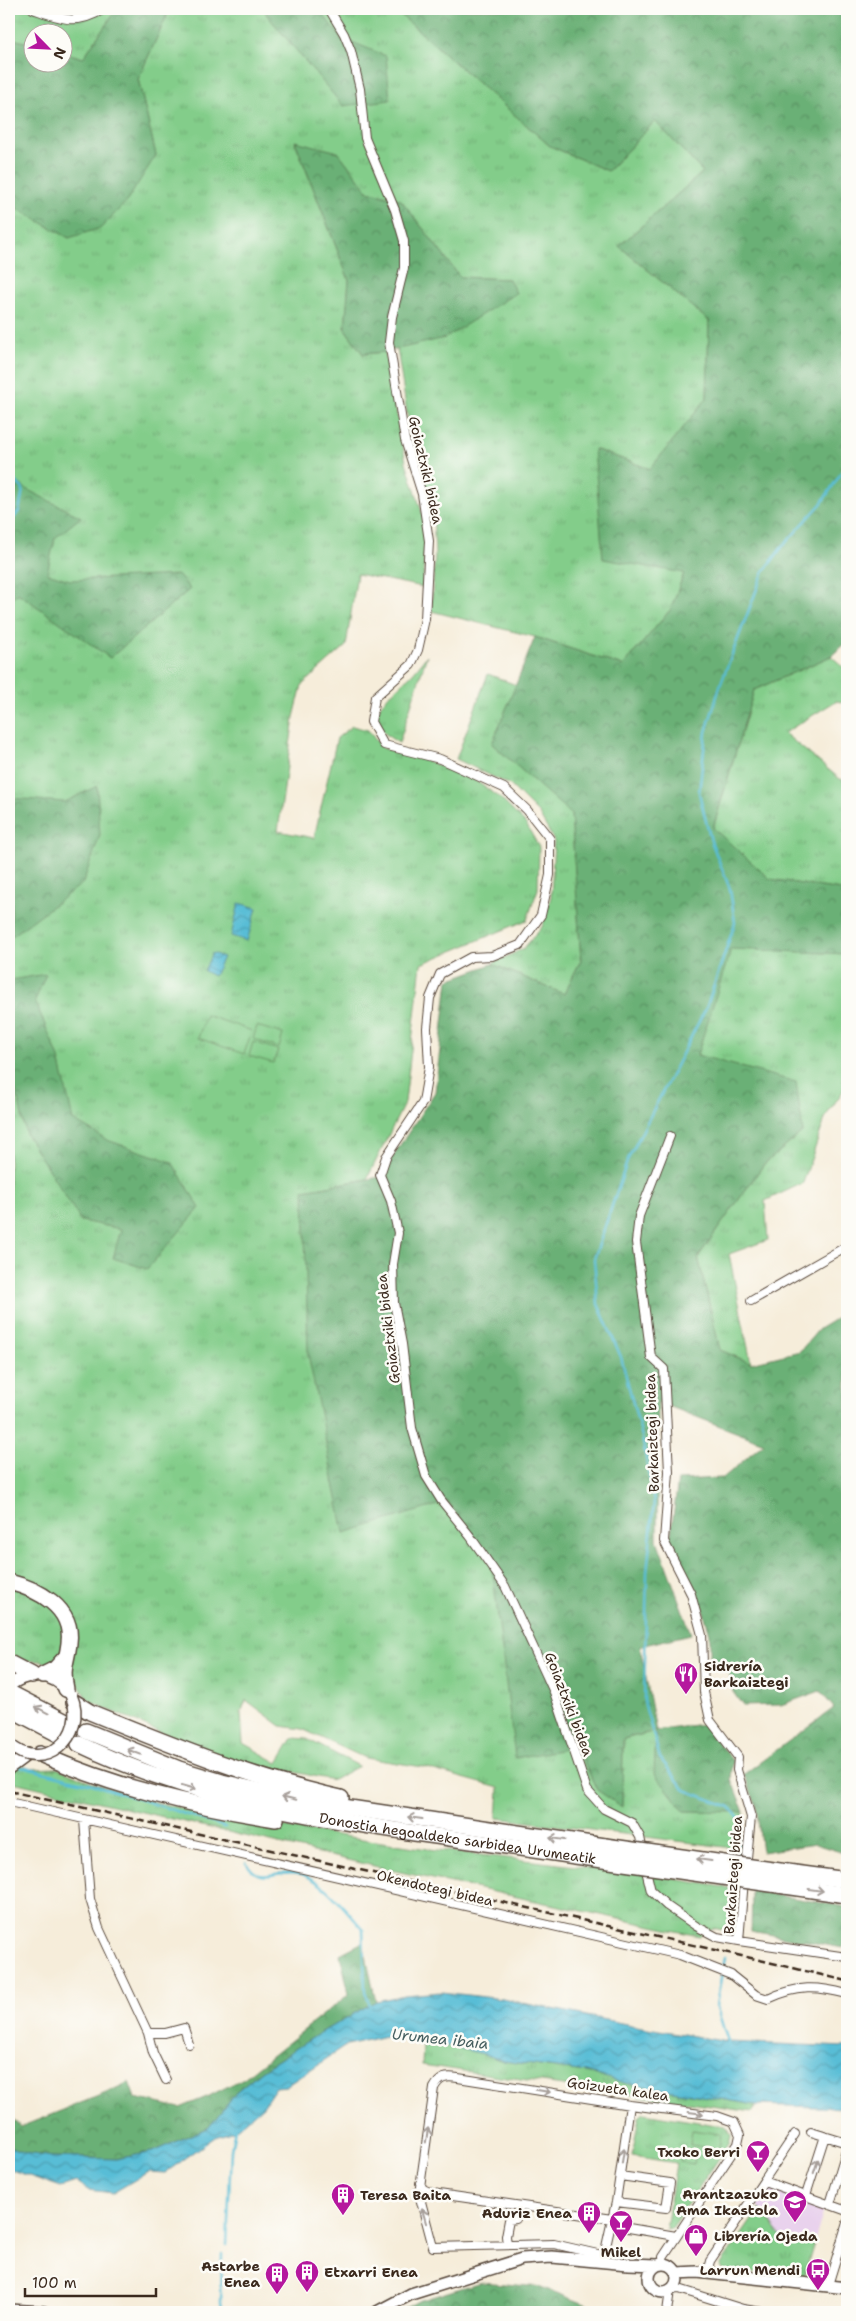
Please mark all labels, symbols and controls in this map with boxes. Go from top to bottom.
north arrow [22,22,72,72]
text: N [49,45,70,62]
street label: Goiaztxiki bidea [405,414,447,526]
street label: Goiaztxiki bidea [372,1273,404,1385]
street label: Barkaiztegi bidea [641,1373,663,1492]
street label: Goiaztxiki bidea [541,1649,597,1759]
place label: Sidrería Barkaiztegi [704,1657,788,1691]
restaurant icon: Sidrería Barkaiztegi [673,1661,699,1695]
one-way arrow [34,1705,49,1715]
one-way arrow [127,1747,142,1756]
one-way arrow [181,1783,197,1793]
one-way arrow [282,1793,298,1802]
street label: Donostia hegoaldeko sarbidea Urumeatik [318,1808,598,1868]
one-way arrow [407,1813,423,1823]
street label: Barkaiztegi bidea [720,1815,746,1935]
one-way arrow [549,1834,565,1844]
one-way arrow [697,1855,713,1865]
street label: Okendotegi bidea [375,1866,495,1910]
one-way arrow [808,1885,824,1895]
water label: Urumea ibaia [391,2024,489,2054]
street label: Goizueta kalea [566,2073,670,2105]
one-way arrow [535,2086,551,2096]
one-way arrow [688,2108,704,2118]
one-way arrow [422,2127,432,2143]
bar icon: Txoko Berri [745,2139,771,2173]
place label: Txoko Berri [657,2143,740,2161]
one-way arrow [618,2148,628,2164]
one-way arrow [811,2158,821,2174]
building icon: Teresa Baita [330,2182,356,2216]
place label: Arantzazuko Ama Ikastola [676,2185,778,2219]
place label: Teresa Baita [360,2186,452,2204]
school or university icon: Arantzazuko Ama Ikastola [782,2189,808,2223]
building icon: Aduriz Enea [576,2200,602,2234]
place label: Aduriz Enea [482,2204,572,2222]
one-way arrow [418,2208,428,2224]
bar icon: Mikel [608,2209,634,2243]
shop icon: Librería Ojeda [683,2223,709,2257]
place label: Librería Ojeda [714,2227,818,2245]
place label: Mikel [601,2243,641,2261]
place label: Astarbe Enea [201,2257,260,2291]
bus stop icon: Larrun Mendi [805,2257,831,2291]
building icon: Etxarri Enea [294,2259,320,2293]
building icon: Astarbe Enea [264,2261,290,2295]
place label: Larrun Mendi [700,2261,800,2279]
place label: Etxarri Enea [324,2263,418,2281]
scale bar [25,2266,156,2298]
text: 100 m [32,2273,77,2293]

